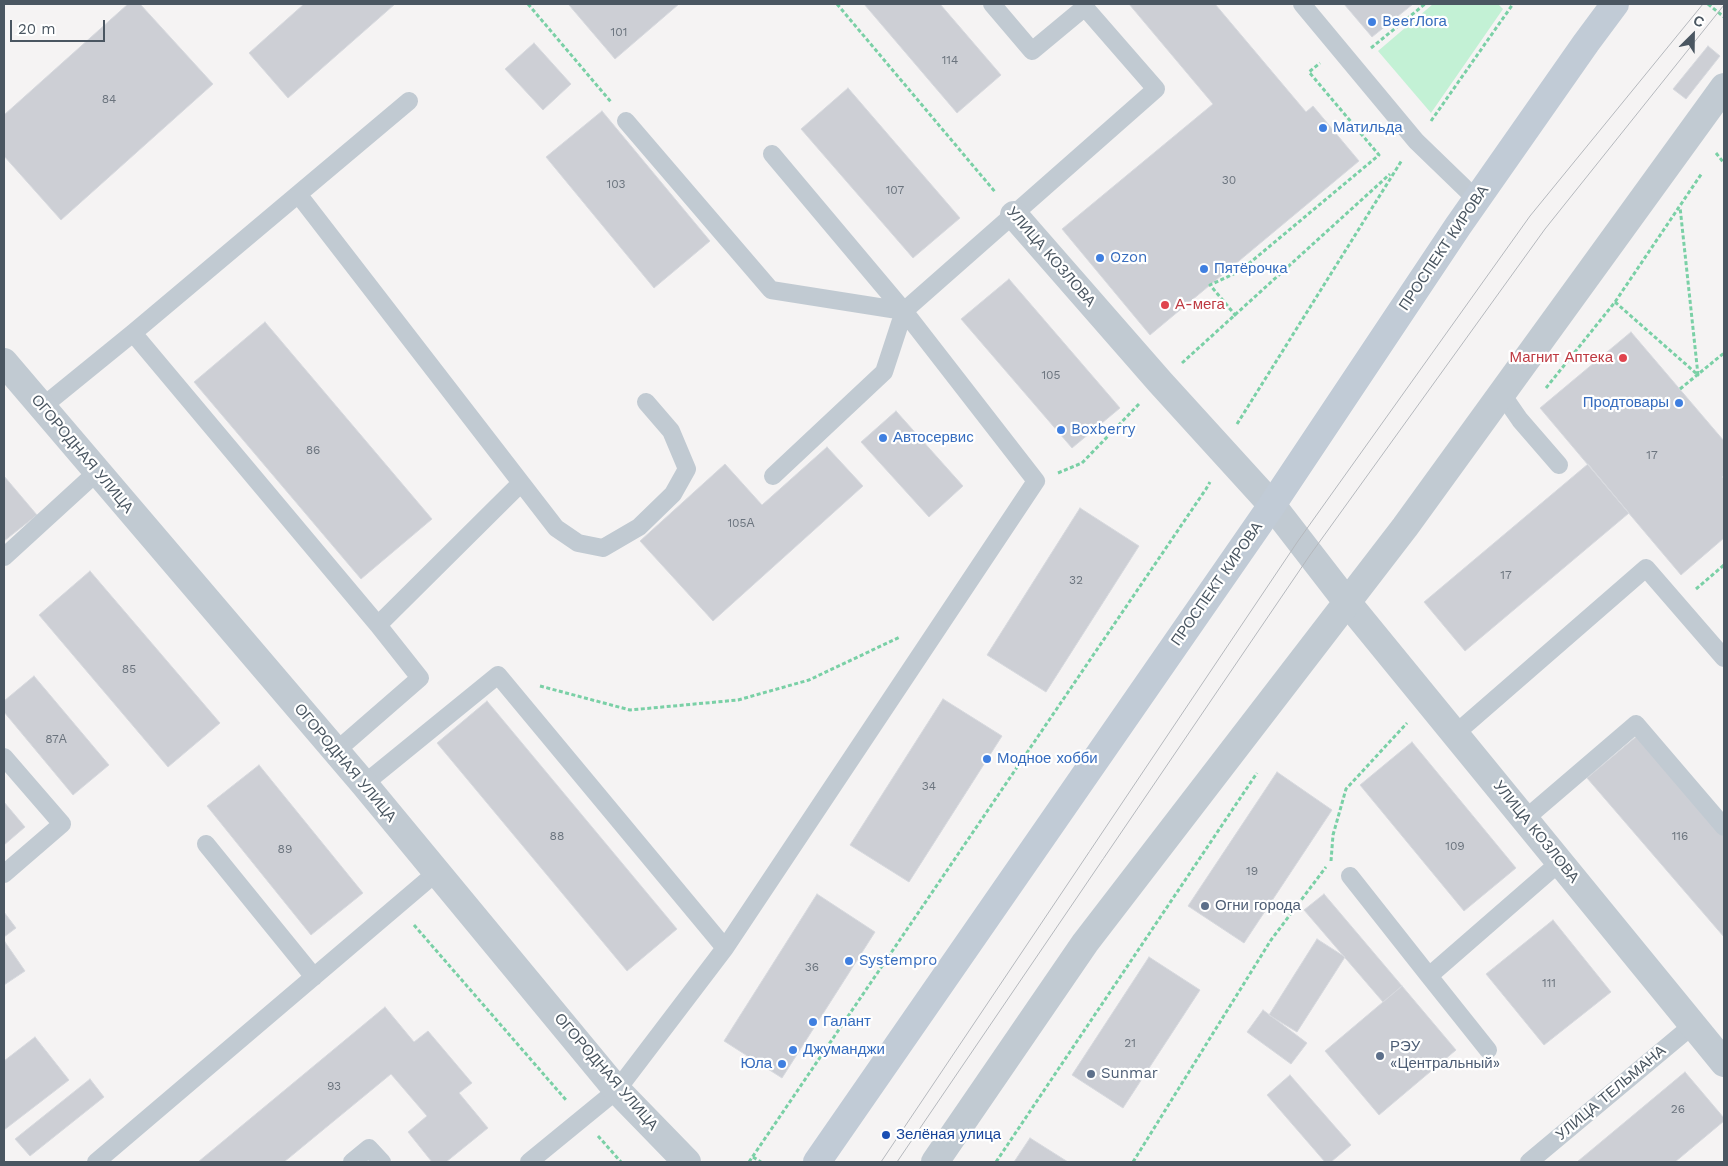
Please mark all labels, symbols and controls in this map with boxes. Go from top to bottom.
scale bar [12,10,108,42]
north arrow [1668,10,1718,60]
text: С [1691,12,1707,31]
place label: BeerЛога [1382,13,1447,31]
marker: BeerЛога [1366,16,1378,28]
text: 20 m [18,20,56,38]
house number: 101 [611,25,627,39]
house number: 114 [942,53,958,67]
house number: 84 [102,92,116,106]
place label: Матильда [1333,119,1403,137]
marker: Матильда [1317,122,1329,134]
house number: 30 [1222,173,1236,187]
house number: 103 [607,177,625,191]
street label: ПРОСПЕКТ КИРОВА [1395,182,1493,314]
house number: 107 [886,183,904,197]
street label: УЛИЦА КОЗЛОВА [1003,204,1099,310]
place label: Ozon [1110,249,1147,267]
marker: Ozon [1094,252,1106,264]
place label: Пятёрочка [1214,260,1288,278]
marker: Пятёрочка [1198,263,1210,275]
place label: А-мега [1175,296,1225,314]
marker: А-мега [1159,299,1171,311]
place label: Магнит Аптека [1509,349,1613,367]
marker: Магнит Аптека [1617,352,1629,364]
house number: 105 [1041,368,1061,382]
street label: ОГОРОДНАЯ УЛИЦА [27,391,137,517]
place label: Продтовары [1583,394,1669,412]
marker: Продтовары [1673,397,1685,409]
place label: Boxberry [1071,421,1136,439]
marker: Boxberry [1055,424,1067,436]
place label: Автосервис [893,429,974,447]
marker: Автосервис [877,432,889,444]
house number: 86 [306,443,320,457]
house number: 17 [1646,448,1658,462]
house number: 105А [727,516,755,530]
street label: ПРОСПЕКТ КИРОВА [1167,519,1267,649]
house number: 17 [1500,568,1512,582]
house number: 32 [1069,573,1083,587]
house number: 85 [122,662,136,676]
street label: ОГОРОДНАЯ УЛИЦА [290,700,400,826]
house number: 87А [45,732,67,746]
place label: Модное хобби [997,750,1098,768]
marker: Модное хобби [981,753,993,765]
street label: УЛИЦА КОЗЛОВА [1489,777,1583,887]
house number: 34 [922,779,936,793]
house number: 88 [550,829,564,843]
house number: 116 [1672,829,1688,843]
house number: 109 [1445,839,1465,853]
house number: 89 [278,842,292,856]
house number: 19 [1246,864,1258,878]
place label: Огни города [1215,897,1301,915]
marker: Огни города [1199,900,1211,912]
place label: Systempro [859,952,937,970]
marker: Systempro [843,955,855,967]
house number: 36 [805,960,819,974]
house number: 111 [1542,976,1556,990]
street label: ОГОРОДНАЯ УЛИЦА [550,1010,662,1134]
place label: Галант [823,1013,871,1031]
marker: Галант [807,1016,819,1028]
house number: 21 [1124,1036,1136,1050]
place label: РЭУ «Центральный» [1390,1038,1500,1073]
place label: Джуманджи [803,1041,885,1059]
street label: УЛИЦА ТЕЛЬМАНА [1552,1042,1670,1144]
marker: Джуманджи [787,1044,799,1056]
marker: РЭУ «Центральный» [1374,1050,1386,1062]
place label: Юла [740,1055,772,1073]
marker: Юла [776,1058,788,1070]
place label: Sunmar [1101,1065,1158,1083]
marker: Sunmar [1085,1068,1097,1080]
house number: 93 [327,1079,341,1093]
house number: 26 [1671,1102,1685,1116]
place label: Зелёная улица [896,1126,1001,1144]
marker: Зелёная улица [880,1129,892,1141]

